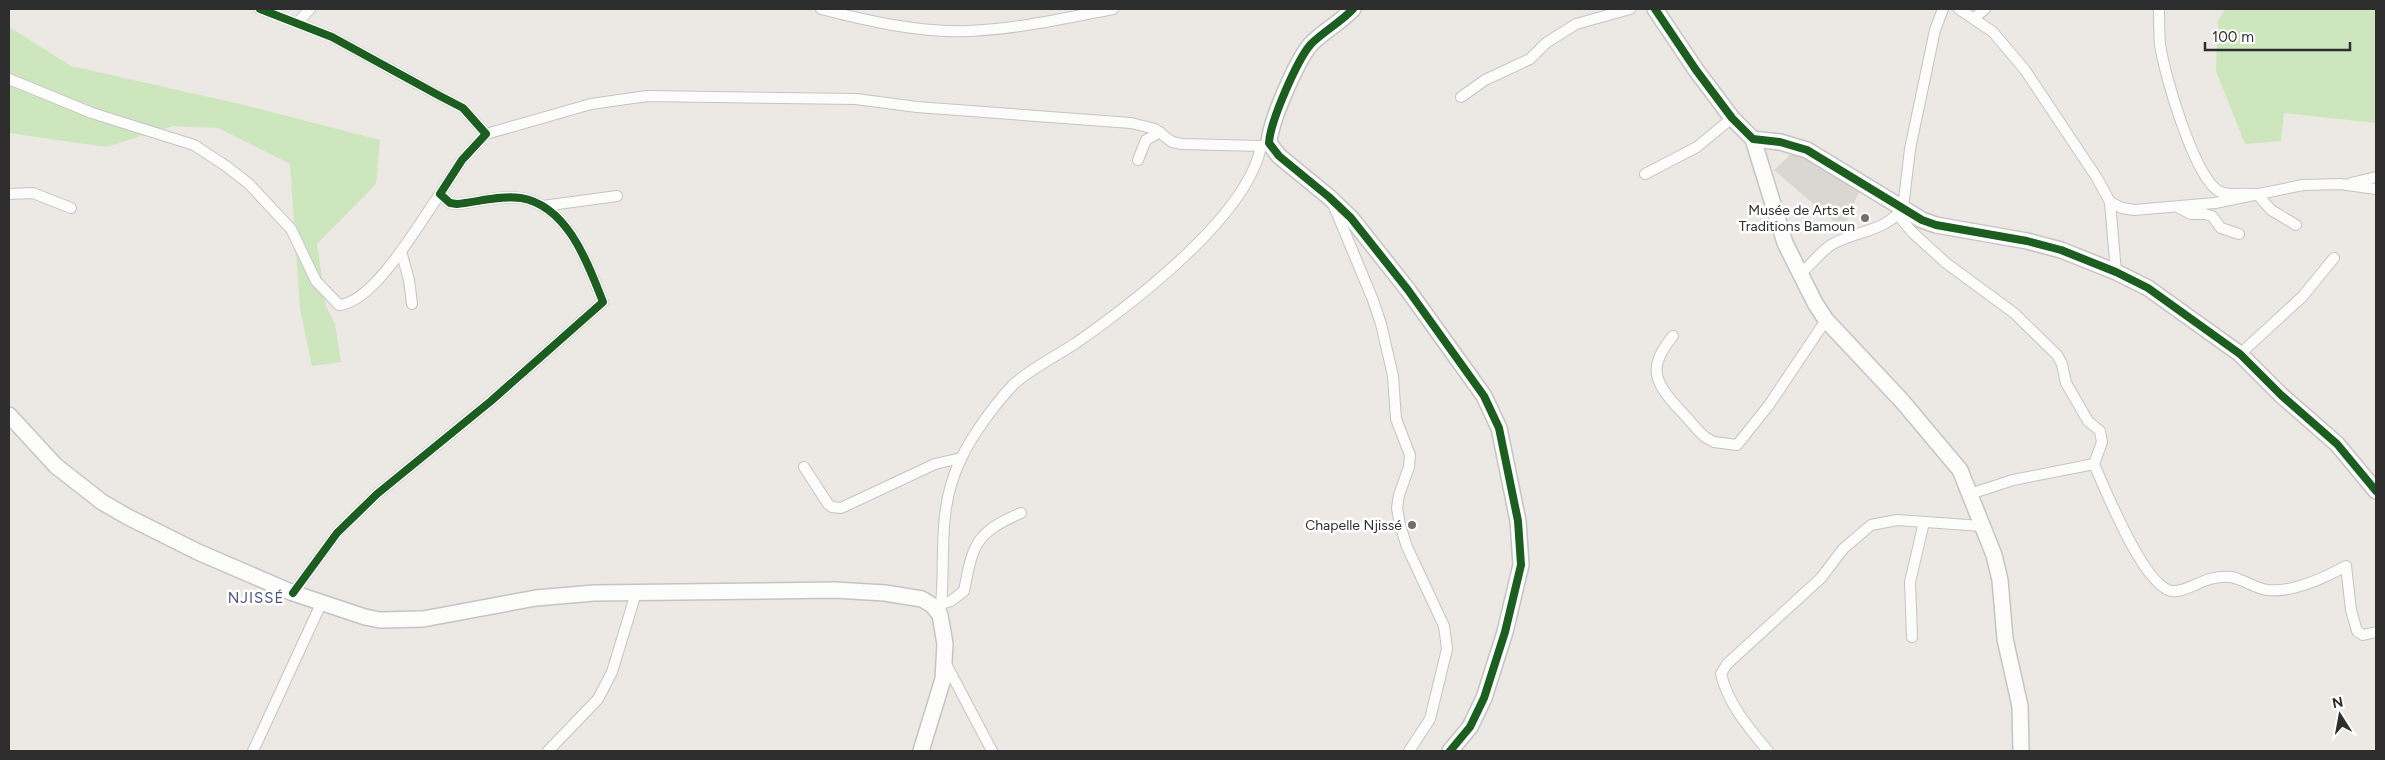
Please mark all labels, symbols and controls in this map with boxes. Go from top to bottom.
scale bar [2205,20,2350,52]
text: 100 m [2212,28,2254,46]
place label: Musée de Arts et Traditions Bamoun [1739,202,1855,235]
marker: Musée de Arts et Traditions Bamoun [1859,212,1871,224]
place label: Chapelle Njissé [1305,517,1402,534]
marker: Chapelle Njissé [1406,519,1418,531]
district label: NJISSÉ [228,589,284,607]
north arrow [2315,690,2365,740]
text: N [2331,693,2345,712]

